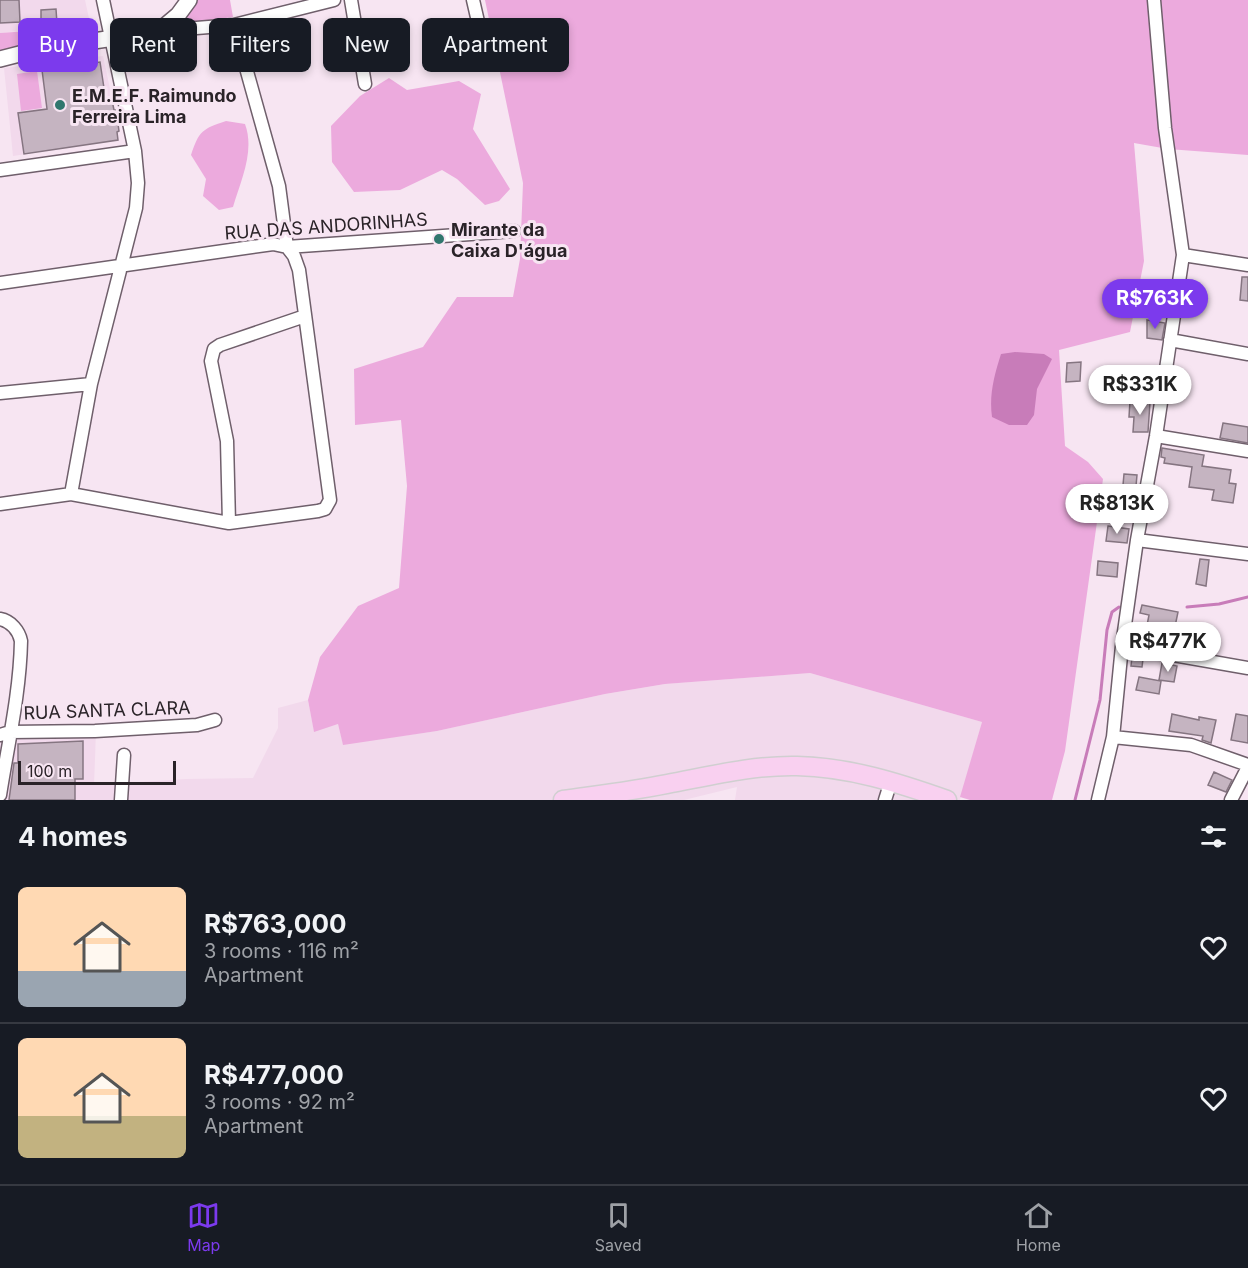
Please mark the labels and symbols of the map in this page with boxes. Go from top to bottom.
place label: E.M.E.F. Raimundo Ferreira Lima [72,85,237,127]
marker: E.M.E.F. Raimundo Ferreira Lima [53,98,67,112]
street label: RUA DAS ANDORINHAS [224,208,428,244]
place label: Mirante da Caixa D'água [451,219,567,261]
marker: Mirante da Caixa D'água [432,232,446,246]
pin: R$763K [1106,279,1204,330]
pin: R$331K [1091,365,1189,416]
pin: R$813K [1068,484,1166,535]
pin: R$477K [1119,622,1217,673]
street label: RUA SANTA CLARA [23,697,191,723]
scale bar [18,758,176,786]

